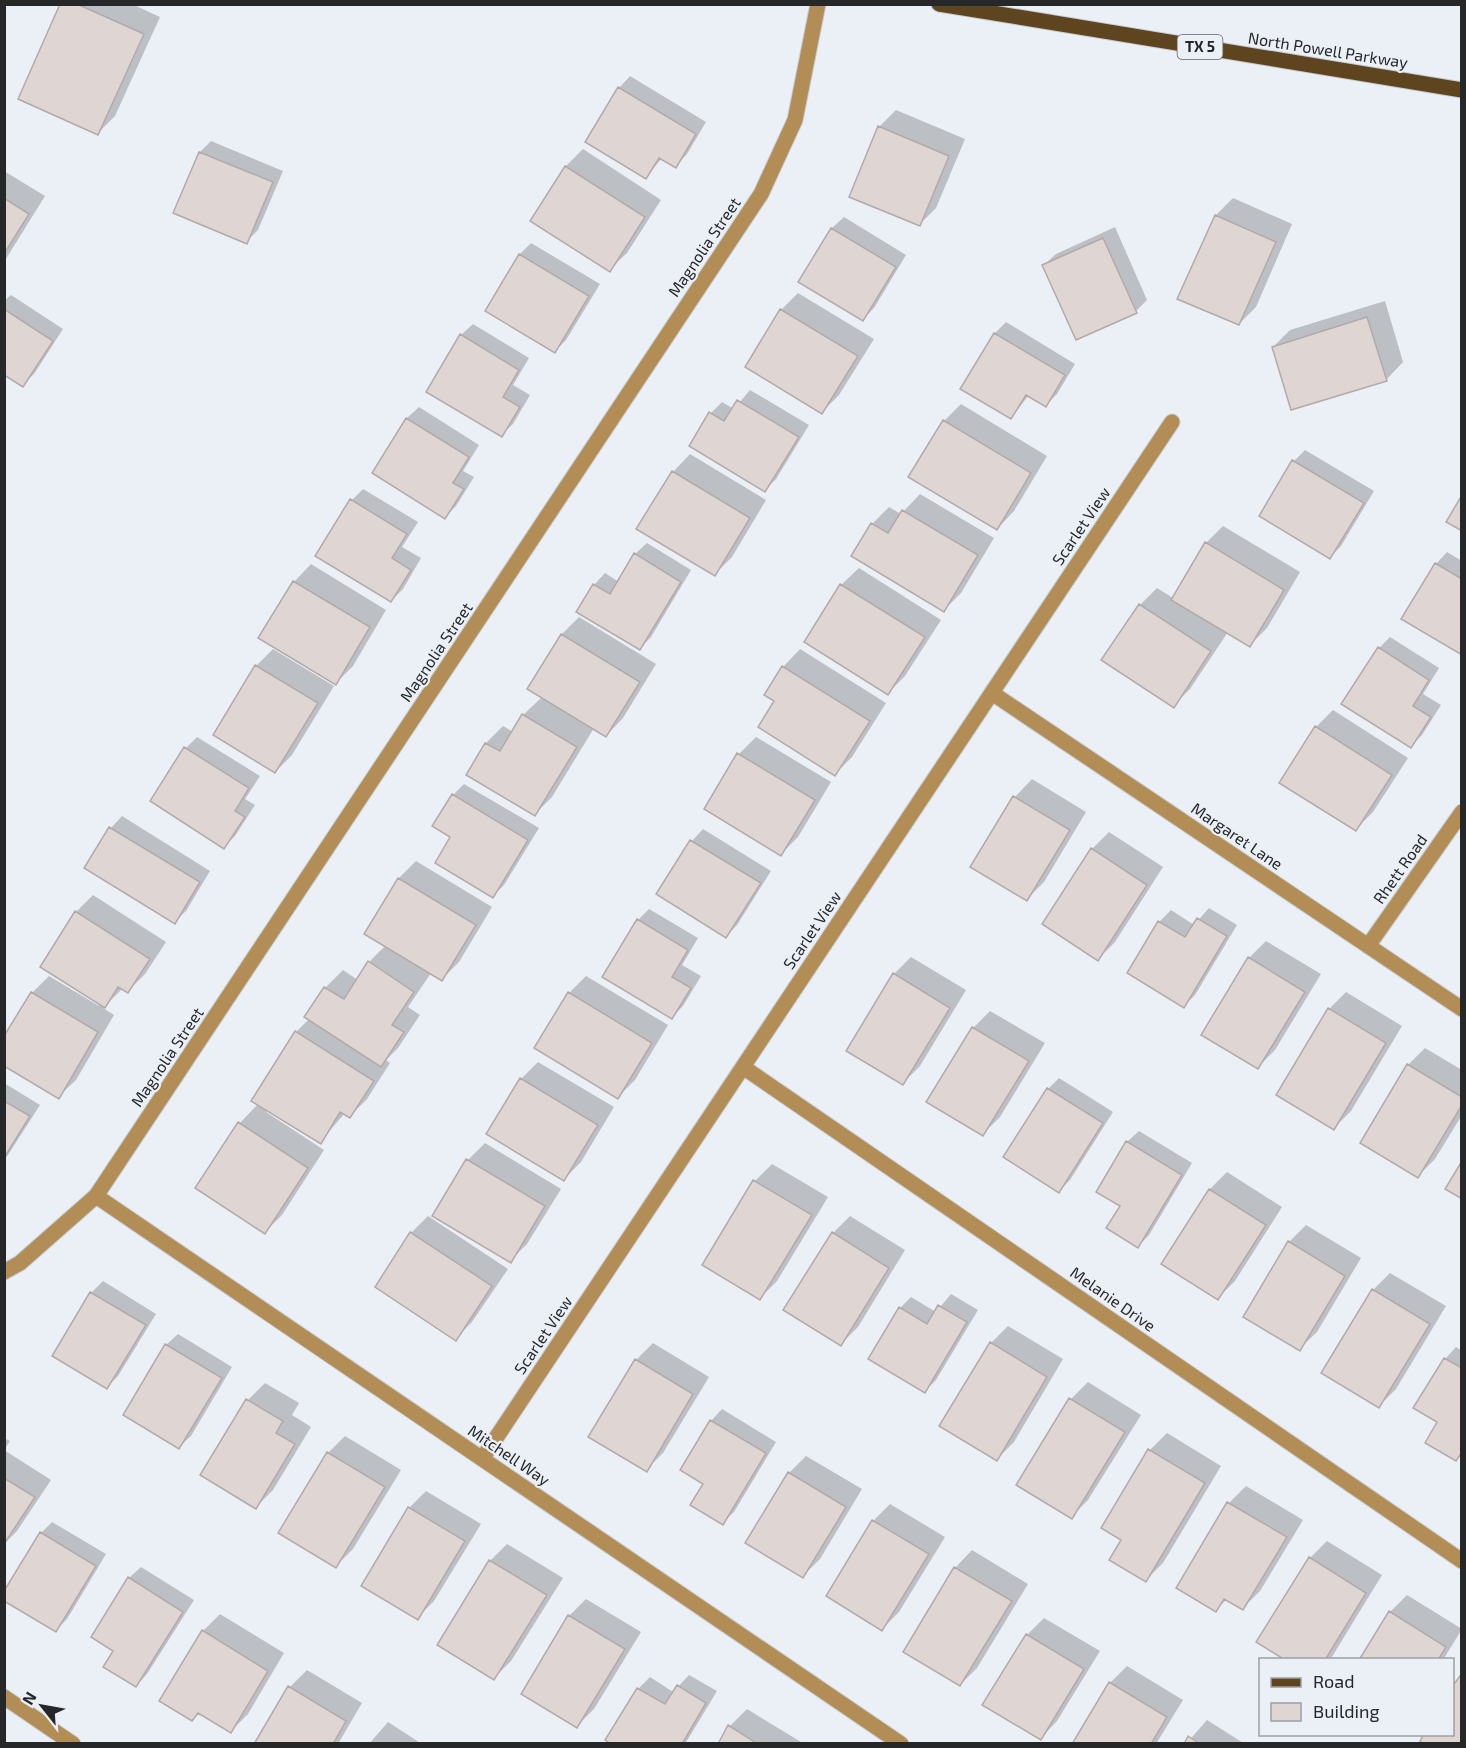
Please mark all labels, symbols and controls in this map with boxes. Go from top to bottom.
street label: North Powell Parkway [1247,27,1410,72]
road number: TX 5 [1178,35,1222,59]
street label: Magnolia Street [663,193,744,300]
street label: Scarlet View [1048,483,1114,568]
street label: Magnolia Street [395,598,476,705]
street label: Margaret Lane [1188,798,1287,873]
street label: Rhett Road [1369,830,1430,907]
street label: Scarlet View [779,887,845,972]
street label: Magnolia Street [126,1003,207,1110]
street label: Melanie Drive [1067,1262,1160,1335]
street label: Scarlet View [510,1292,576,1377]
street label: Mitchell Way [465,1420,554,1489]
legend [1259,1658,1454,1736]
text: Road [1313,1670,1354,1692]
north arrow [12,1676,72,1736]
text: N [18,1688,40,1708]
text: Building [1313,1700,1380,1722]

